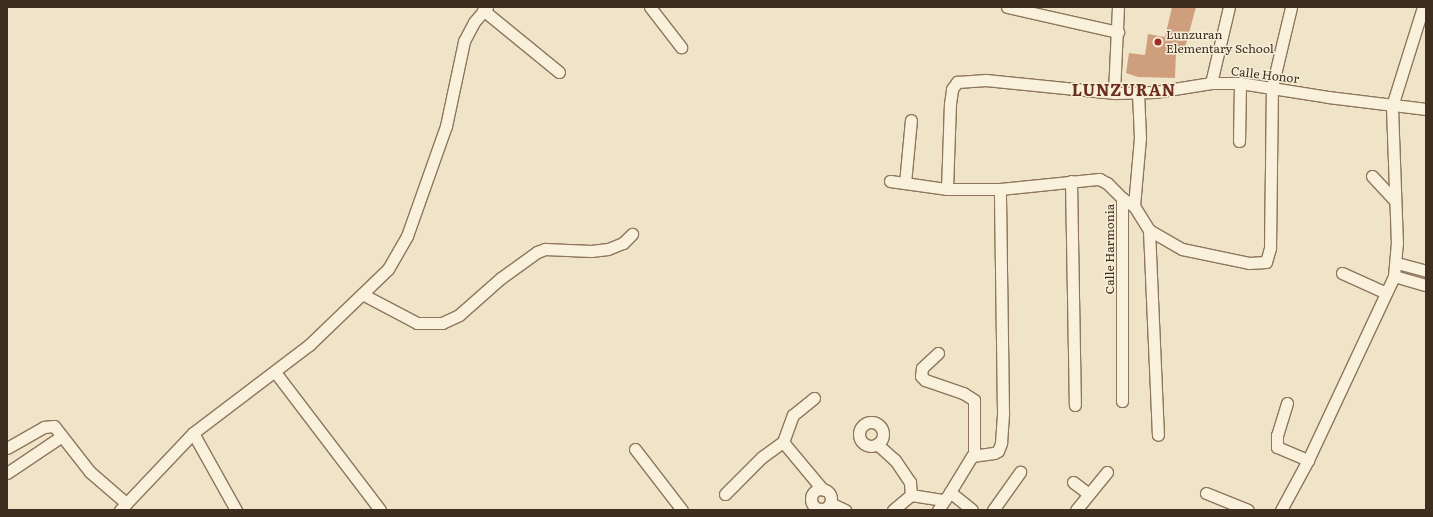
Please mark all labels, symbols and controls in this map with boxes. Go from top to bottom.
place label: Lunzuran Elementary School [1166,28,1274,56]
marker: Lunzuran Elementary School [1153,37,1163,47]
street label: Calle Honor [1230,64,1300,86]
district label: LUNZURAN [1072,79,1176,99]
street label: Calle Harmonia [1103,204,1117,294]

